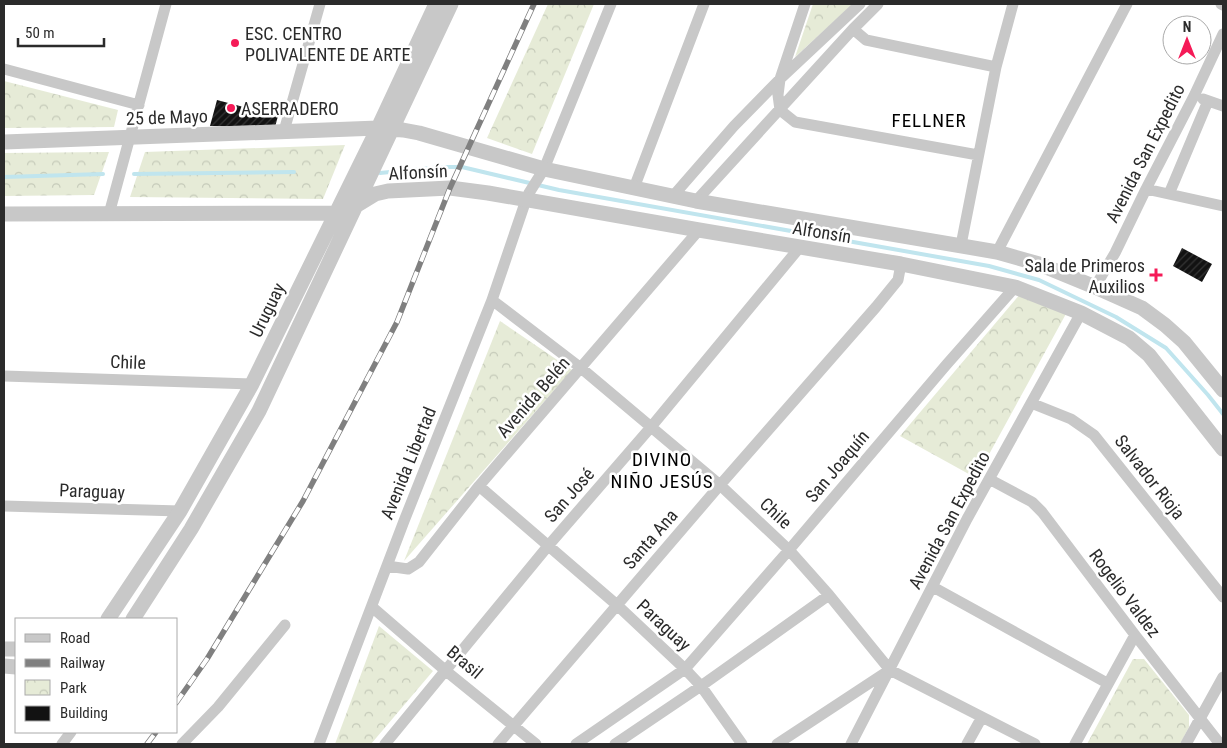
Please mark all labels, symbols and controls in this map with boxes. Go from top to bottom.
scale bar [18,15,104,47]
north arrow [1162,15,1212,65]
text: N [1183,19,1191,35]
place label: ESC. CENTRO POLIVALENTE DE ARTE [245,23,410,65]
text: 50 m [25,24,55,42]
marker: ESC. CENTRO POLIVALENTE DE ARTE [229,37,241,49]
street label: Avenida San Expedito [1101,80,1189,226]
place label: ASERRADERO [241,98,339,119]
marker: ASERRADERO [225,102,237,114]
street label: 25 de Mayo [126,105,208,129]
district label: FELLNER [892,109,966,132]
street label: Alfonsín [388,160,448,184]
street label: Alfonsín [791,217,853,247]
place label: Sala de Primeros Auxilios [1025,255,1145,297]
marker: Sala de Primeros Auxilios [1149,268,1163,282]
street label: Uruguay [245,279,289,341]
street label: Chile [110,351,146,373]
street label: Avenida Belén [492,352,574,442]
street label: Avenida Libertad [376,404,440,522]
street label: San Joaquín [801,426,873,506]
street label: Salvador Rioja [1111,431,1189,523]
district label: DIVINO NIÑO JESÚS [610,448,714,493]
street label: Avenida San Expedito [904,448,994,592]
street label: San José [540,464,598,526]
street label: Paraguay [59,479,126,503]
street label: Chile [756,493,796,533]
street label: Santa Ana [618,505,682,573]
street label: Rogelio Valdez [1085,545,1165,641]
street label: Paraguay [633,595,696,655]
legend [15,618,178,733]
text: Road [60,629,90,647]
street label: Brasil [443,641,487,683]
text: Railway [60,654,105,672]
text: Park [60,679,87,697]
text: Building [60,704,108,722]

